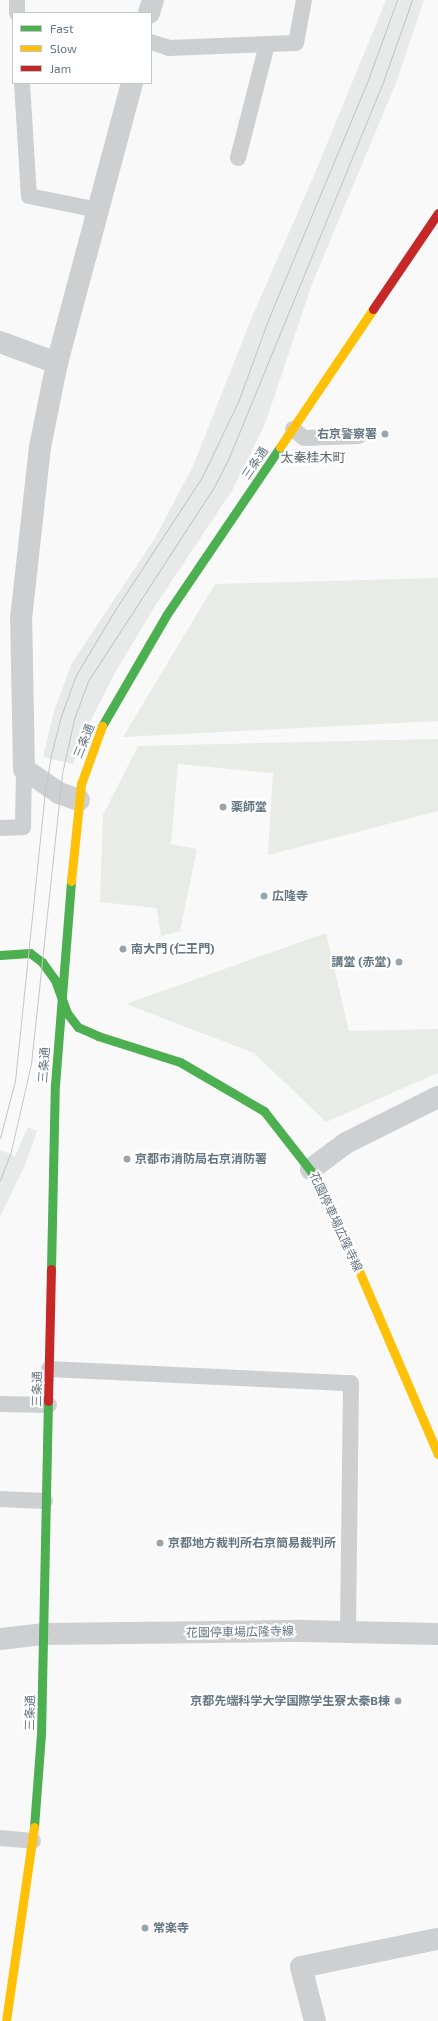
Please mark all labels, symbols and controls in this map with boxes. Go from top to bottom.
legend [12,12,152,84]
text: Fast [50,21,73,35]
text: Slow [50,41,77,55]
text: Jam [50,61,71,75]
place label: 右京警察署 [317,427,377,441]
marker: 右京警察署 [380,429,390,439]
street label: 三条通 [239,444,271,482]
district label: 太秦桂木町 [281,449,345,465]
street label: 三条通 [71,722,97,760]
place label: 薬師堂 [231,800,267,814]
marker: 薬師堂 [218,802,228,812]
place label: 広隆寺 [272,889,308,903]
marker: 広隆寺 [259,891,269,901]
place label: 南大門 (仁王門) [131,942,214,956]
marker: 南大門 (仁王門) [118,944,128,954]
place label: 講堂 (赤堂) [332,955,391,969]
marker: 講堂 (赤堂) [394,957,404,967]
street label: 三条通 [36,1047,52,1083]
place label: 京都市消防局右京消防署 [135,1152,267,1166]
marker: 京都市消防局右京消防署 [122,1154,132,1164]
street label: 花園停車場広隆寺線 [307,1170,365,1274]
street label: 三条通 [29,1371,45,1407]
place label: 京都地方裁判所右京簡易裁判所 [168,1536,336,1550]
marker: 京都地方裁判所右京簡易裁判所 [155,1538,165,1548]
street label: 花園停車場広隆寺線 [186,1624,294,1640]
place label: 京都先端科学大学国際学生寮太秦B棟 [190,1694,390,1708]
street label: 三条通 [22,1695,38,1731]
marker: 京都先端科学大学国際学生寮太秦B棟 [393,1696,403,1706]
place label: 常楽寺 [153,1921,189,1935]
marker: 常楽寺 [140,1923,150,1933]

